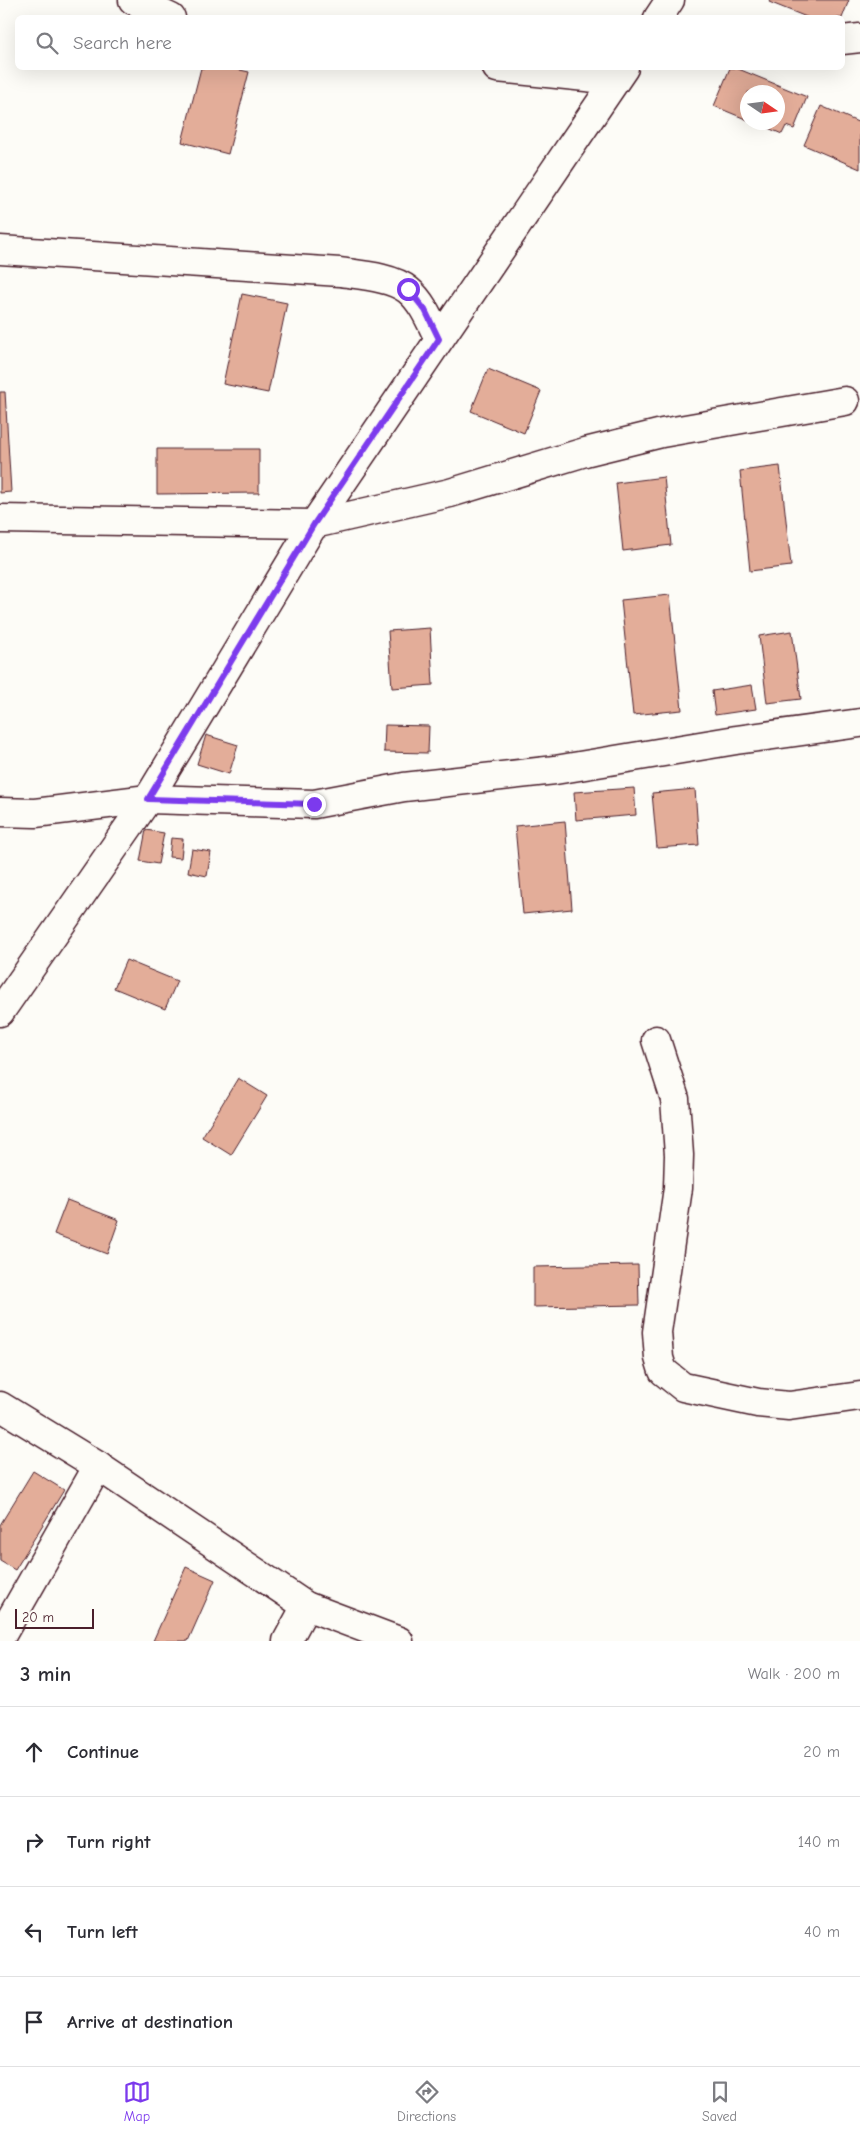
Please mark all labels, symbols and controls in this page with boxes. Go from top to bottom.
search box [15,15,845,70]
icon: search [33,29,61,57]
text: Search here [73,32,172,54]
north arrow [740,85,785,130]
route start [397,278,420,301]
route end [303,793,326,816]
scale bar [15,1606,94,1629]
text: 20 m [22,1609,54,1626]
text: 3 min [20,1662,71,1686]
text: Walk · 200 m [748,1665,840,1683]
icon: ahead [20,1738,48,1766]
text: Continue [67,1741,139,1763]
text: 20 m [803,1743,840,1761]
icon: right [20,1828,48,1856]
text: Turn right [67,1831,151,1853]
text: 140 m [798,1833,840,1851]
icon: left [20,1918,48,1946]
text: Turn left [67,1921,138,1943]
text: 40 m [804,1923,840,1941]
icon: arrive [20,2008,48,2036]
text: Arrive at destination [67,2011,233,2033]
tab: Map [123,2078,151,2125]
tab: Directions [397,2078,456,2125]
tab: Saved [702,2078,737,2125]

